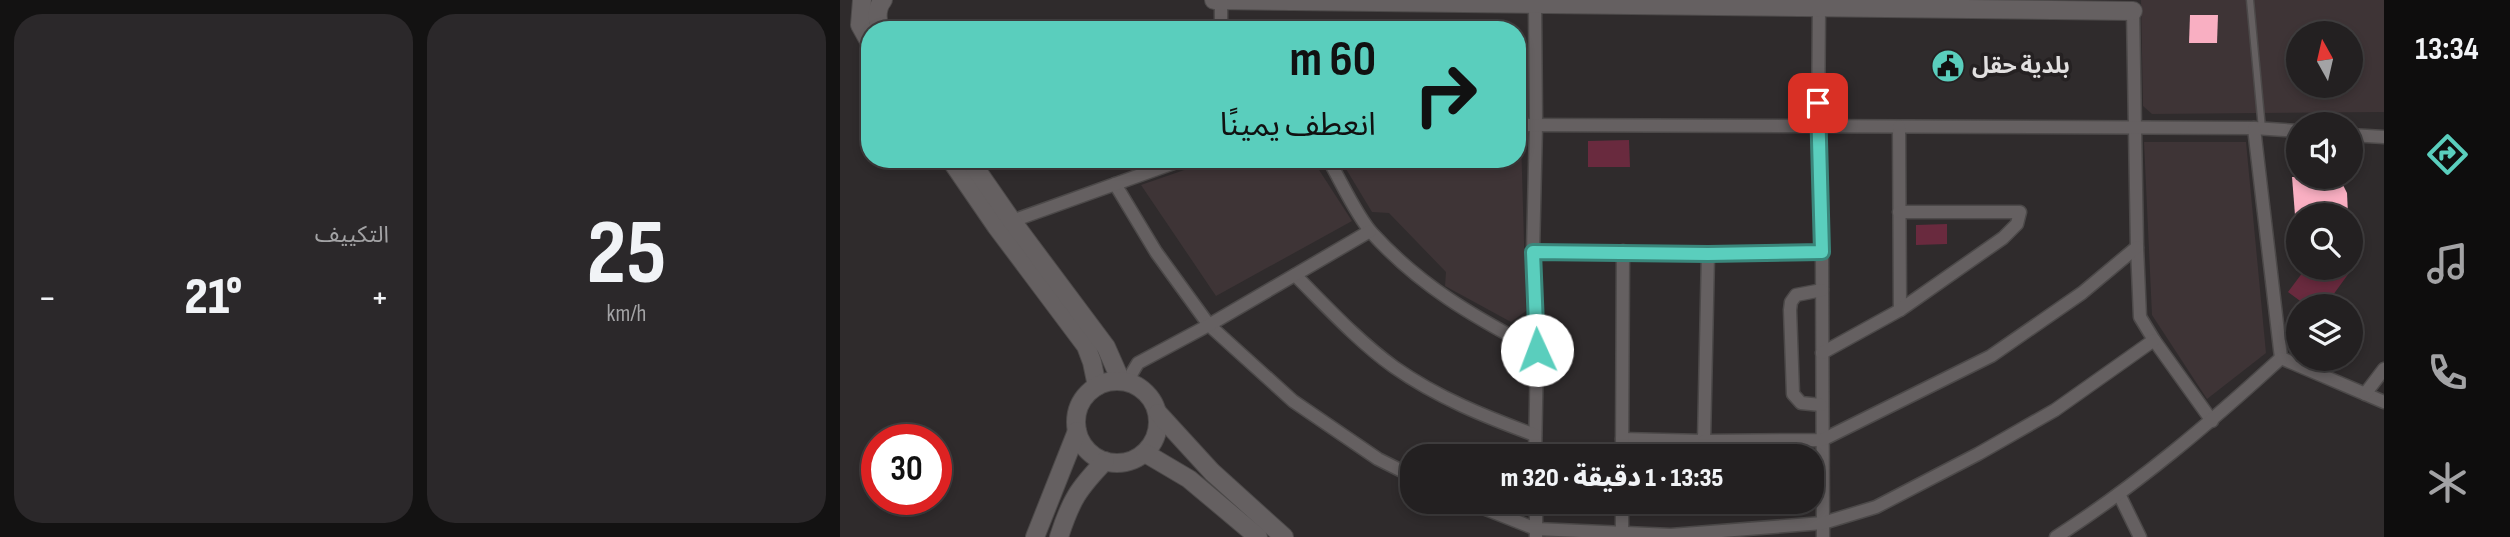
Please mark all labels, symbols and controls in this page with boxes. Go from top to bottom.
north arrow [2286,21,2362,98]
map controls [2286,21,2363,371]
text: 13:34 [2415,30,2479,69]
text: 60 m [1289,31,1376,90]
public building icon: بلدية حقل [1929,47,1967,85]
icon: right [1400,49,1491,140]
place label: بلدية حقل [1972,52,2070,80]
pin [1788,73,1848,133]
icon: arrive [1799,84,1837,122]
text: انعطف يمينًا [1220,106,1376,145]
button: sound [2286,112,2363,189]
icon: directions [2423,130,2472,179]
text: 25 [587,200,666,309]
button: search [2286,203,2363,280]
text: التكييف [315,221,389,249]
icon: music [2423,239,2472,288]
text: 21° [185,266,243,329]
text: − [38,276,57,321]
text: + [370,276,389,321]
button: layers [2286,294,2363,371]
text: km/h [607,300,646,328]
position arrow [1500,313,1574,387]
icon: phone [2423,348,2472,397]
speed limit sign: 30 [861,424,952,515]
icon: climate [2423,458,2472,507]
text: 13:35 · 1 دقيقة · 320 m [1501,463,1723,494]

